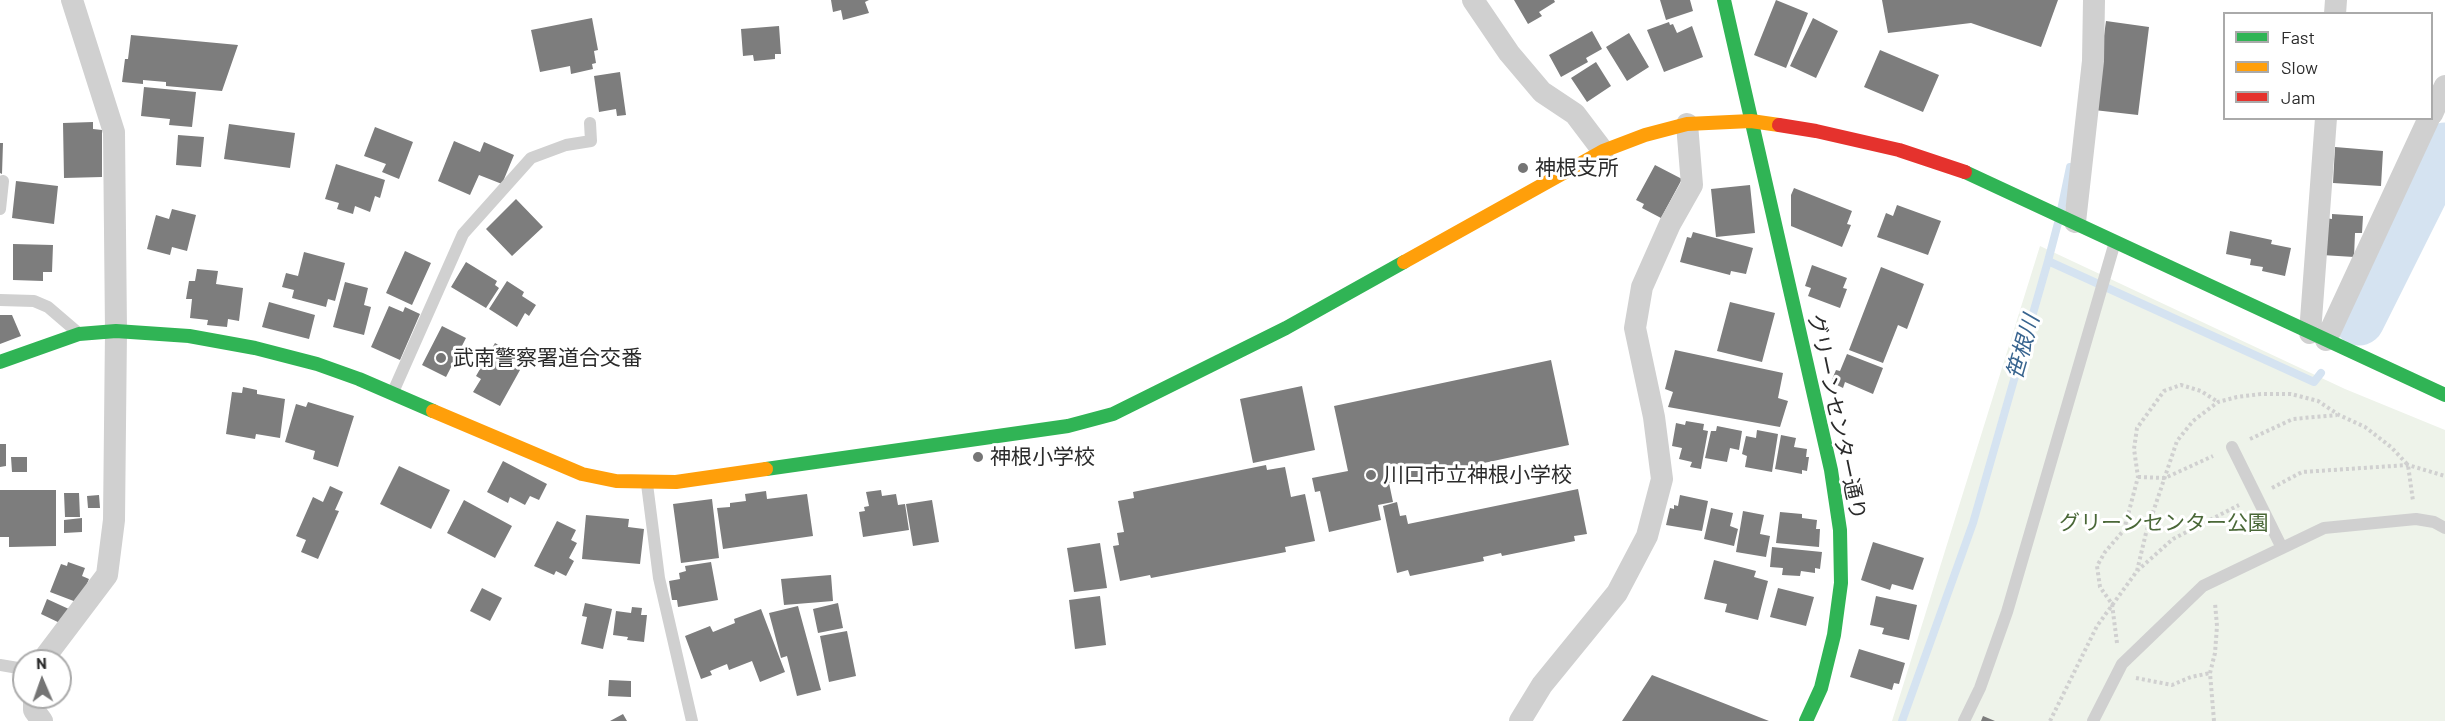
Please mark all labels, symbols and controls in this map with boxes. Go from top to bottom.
legend [2223,12,2433,120]
text: Fast [2281,26,2315,48]
text: Slow [2281,56,2318,78]
text: Jam [2281,86,2315,108]
place label: 神根支所 [1535,155,1619,181]
marker: 神根支所 [1516,161,1530,175]
street label: グリーンセンター通り [1803,312,1871,522]
water label: 笹根川 [2001,312,2045,382]
place label: 武南警察署道合交番 [453,345,642,371]
marker: 武南警察署道合交番 [434,351,448,365]
place label: 神根小学校 [990,444,1095,470]
marker: 神根小学校 [971,450,985,464]
place label: 川口市立神根小学校 [1383,462,1572,488]
marker: 川口市立神根小学校 [1364,468,1378,482]
park label: グリーンセンター公園 [2059,510,2269,536]
north arrow [12,649,72,709]
text: N [36,653,47,672]

